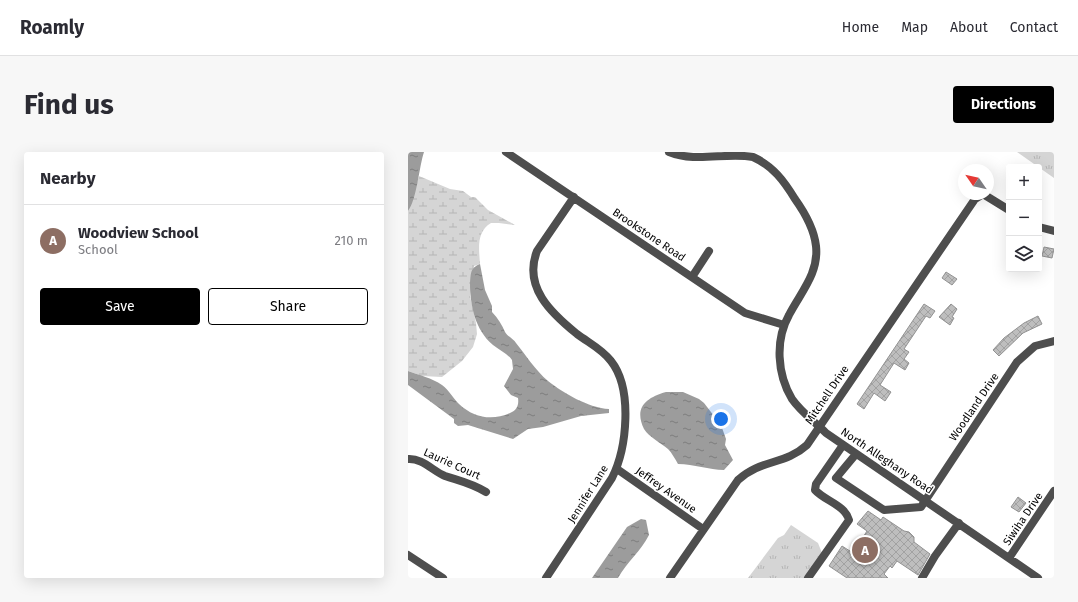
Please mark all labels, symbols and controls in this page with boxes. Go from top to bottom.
text: Roamly [20,16,84,39]
text: Home [842,19,879,36]
text: Map [901,19,928,36]
text: About [950,19,988,36]
text: Contact [1010,19,1058,36]
button: Directions [953,86,1054,123]
text: Find us [24,88,114,121]
north arrow [958,164,994,200]
map controls [1006,164,1042,272]
button: + [1006,164,1042,200]
text: Nearby [40,168,95,189]
button: − [1006,200,1042,236]
street label: Brookstone Road [610,206,688,264]
text: Woodview School [78,224,198,242]
text: A [49,233,57,248]
text: 210 m [334,233,368,248]
button: layers [1006,236,1042,272]
text: School [78,242,118,257]
button: Save [40,288,200,325]
button: Share [208,288,368,325]
street label: Mitchell Drive [803,363,851,427]
street label: Woodland Drive [946,370,1002,444]
your location [711,409,731,429]
street label: North Alleghany Road [838,425,936,497]
street label: Laurie Court [421,446,483,482]
street label: Jennifer Lane [565,463,611,525]
street label: Jeffrey Avenue [633,464,699,516]
street label: Siwiha Drive [1000,490,1046,548]
pin: A [852,535,878,565]

